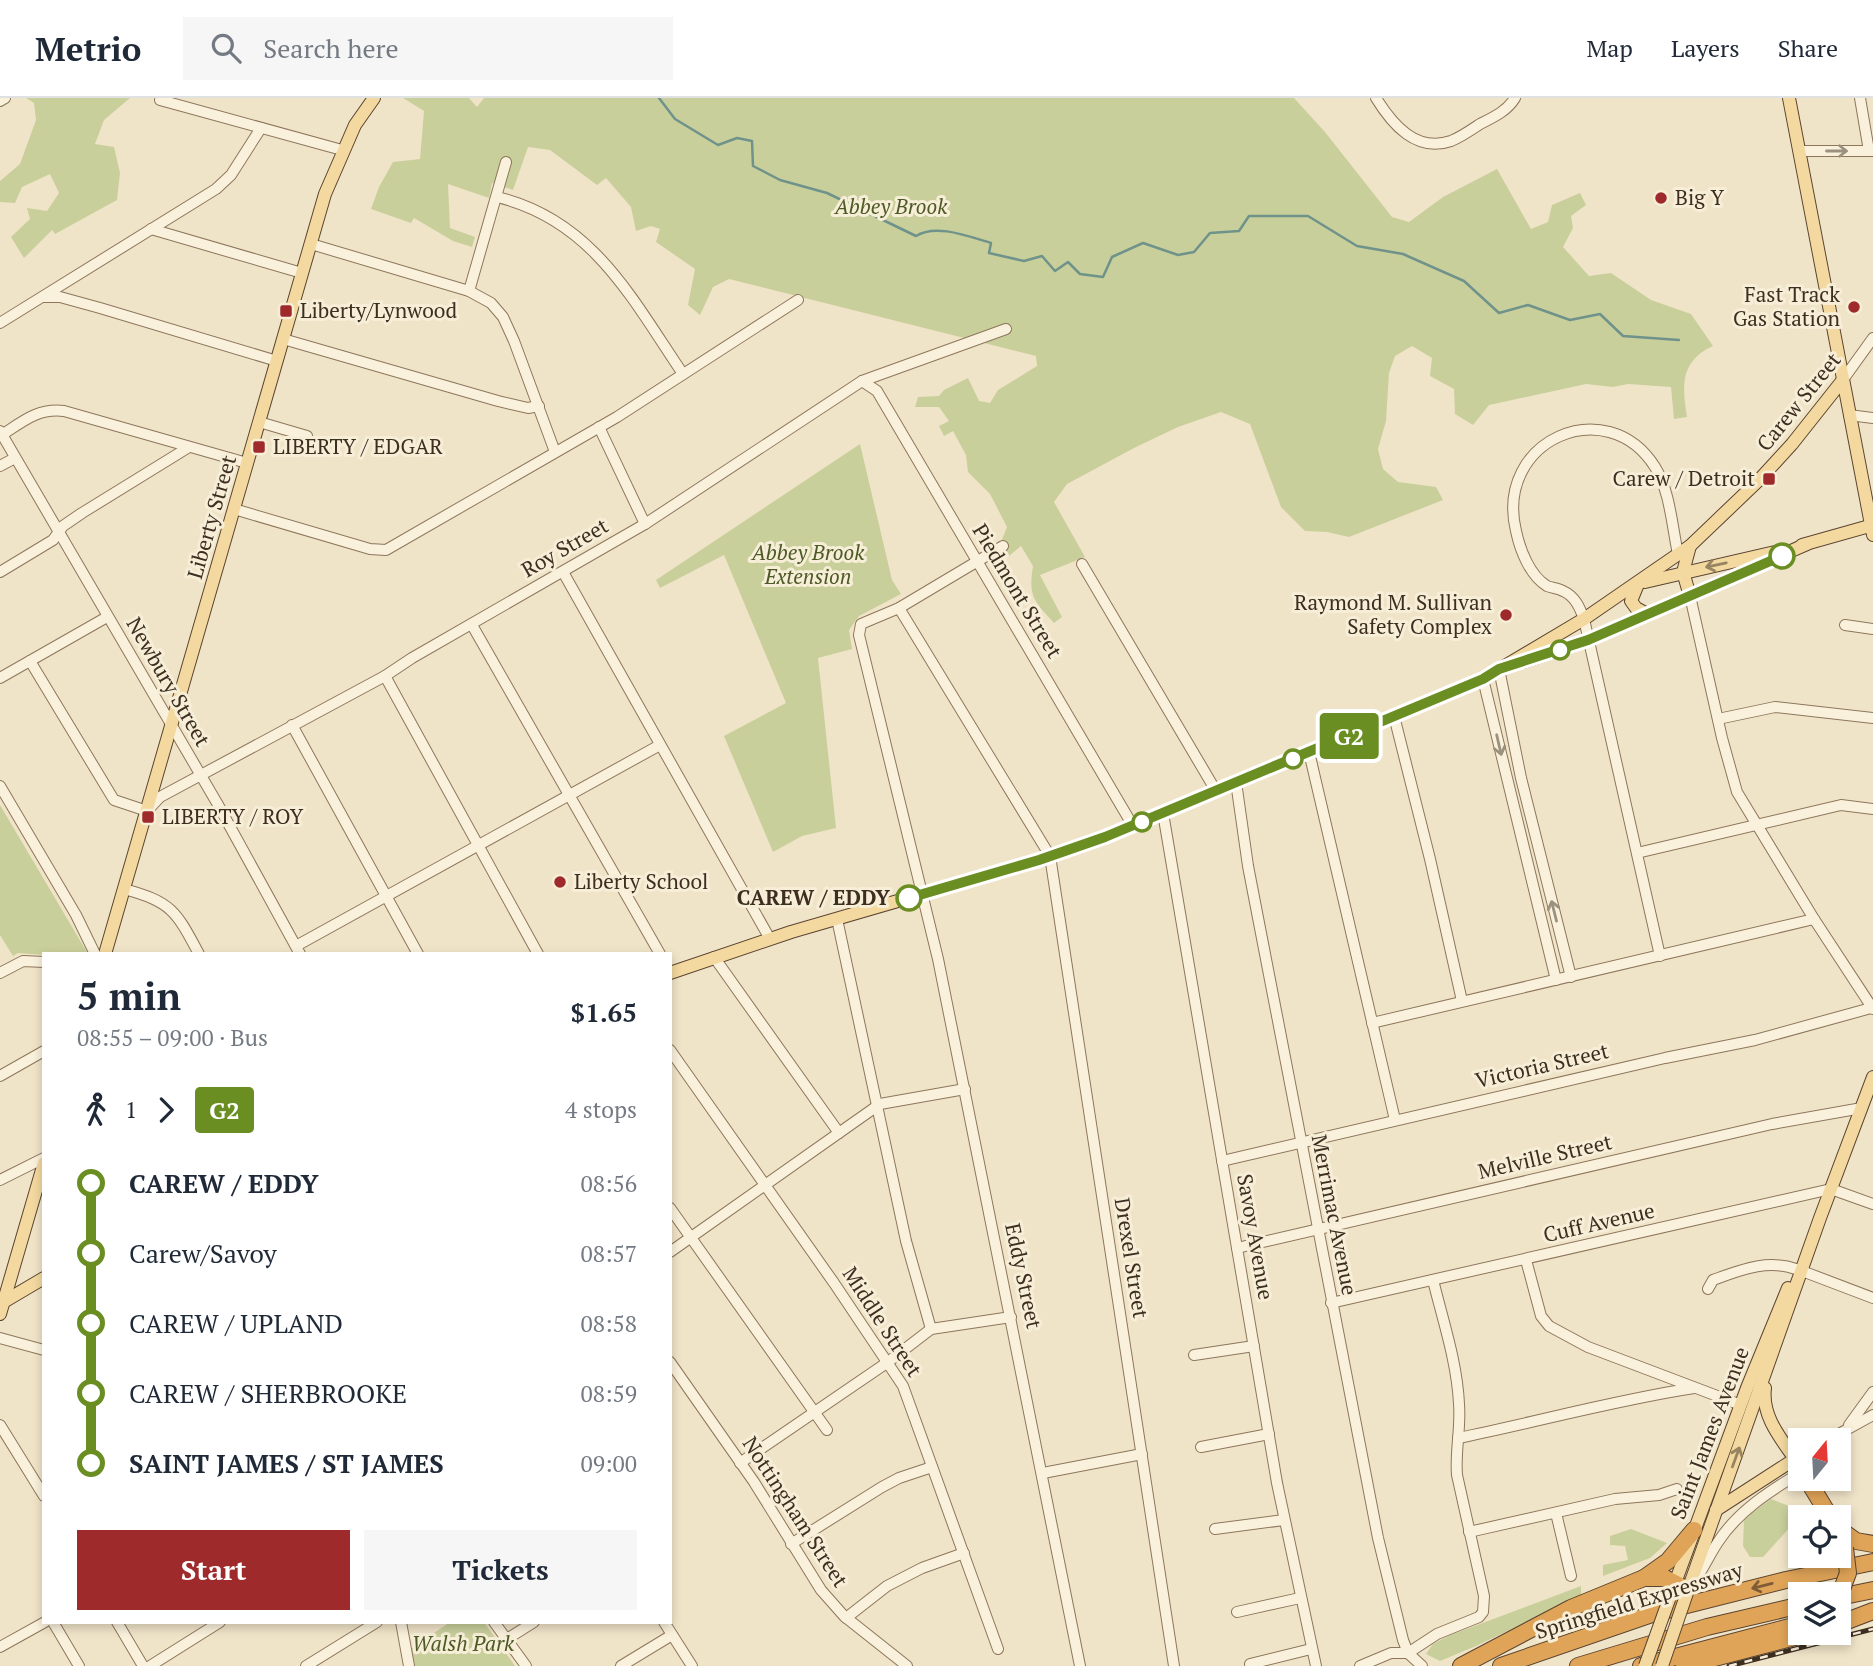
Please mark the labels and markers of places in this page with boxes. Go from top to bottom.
place label: Big Y [1675,183,1724,211]
marker: Big Y [1653,190,1669,206]
place label: Fast Track Gas Station [1733,280,1841,332]
place label: Liberty/Lynwood [300,296,457,324]
marker: Fast Track Gas Station [1846,299,1862,315]
marker: Liberty/Lynwood [278,303,294,319]
place label: LIBERTY / EDGAR [273,432,443,460]
marker: LIBERTY / EDGAR [251,439,267,455]
place label: Carew / Detroit [1613,464,1755,492]
marker: Carew / Detroit [1761,471,1777,487]
unlabelled marker [1769,543,1795,569]
place label: Raymond M. Sullivan Safety Complex [1294,588,1493,640]
marker: Raymond M. Sullivan Safety Complex [1498,607,1514,623]
unlabelled marker [1550,640,1570,660]
unlabelled marker [1283,749,1303,769]
place label: LIBERTY / ROY [162,802,304,830]
marker: LIBERTY / ROY [140,809,156,825]
unlabelled marker [1132,812,1152,832]
place label: Liberty School [574,867,708,895]
marker: Liberty School [552,874,568,890]
place label: CAREW / EDDY [737,883,890,911]
marker: CAREW / EDDY [896,885,922,911]

